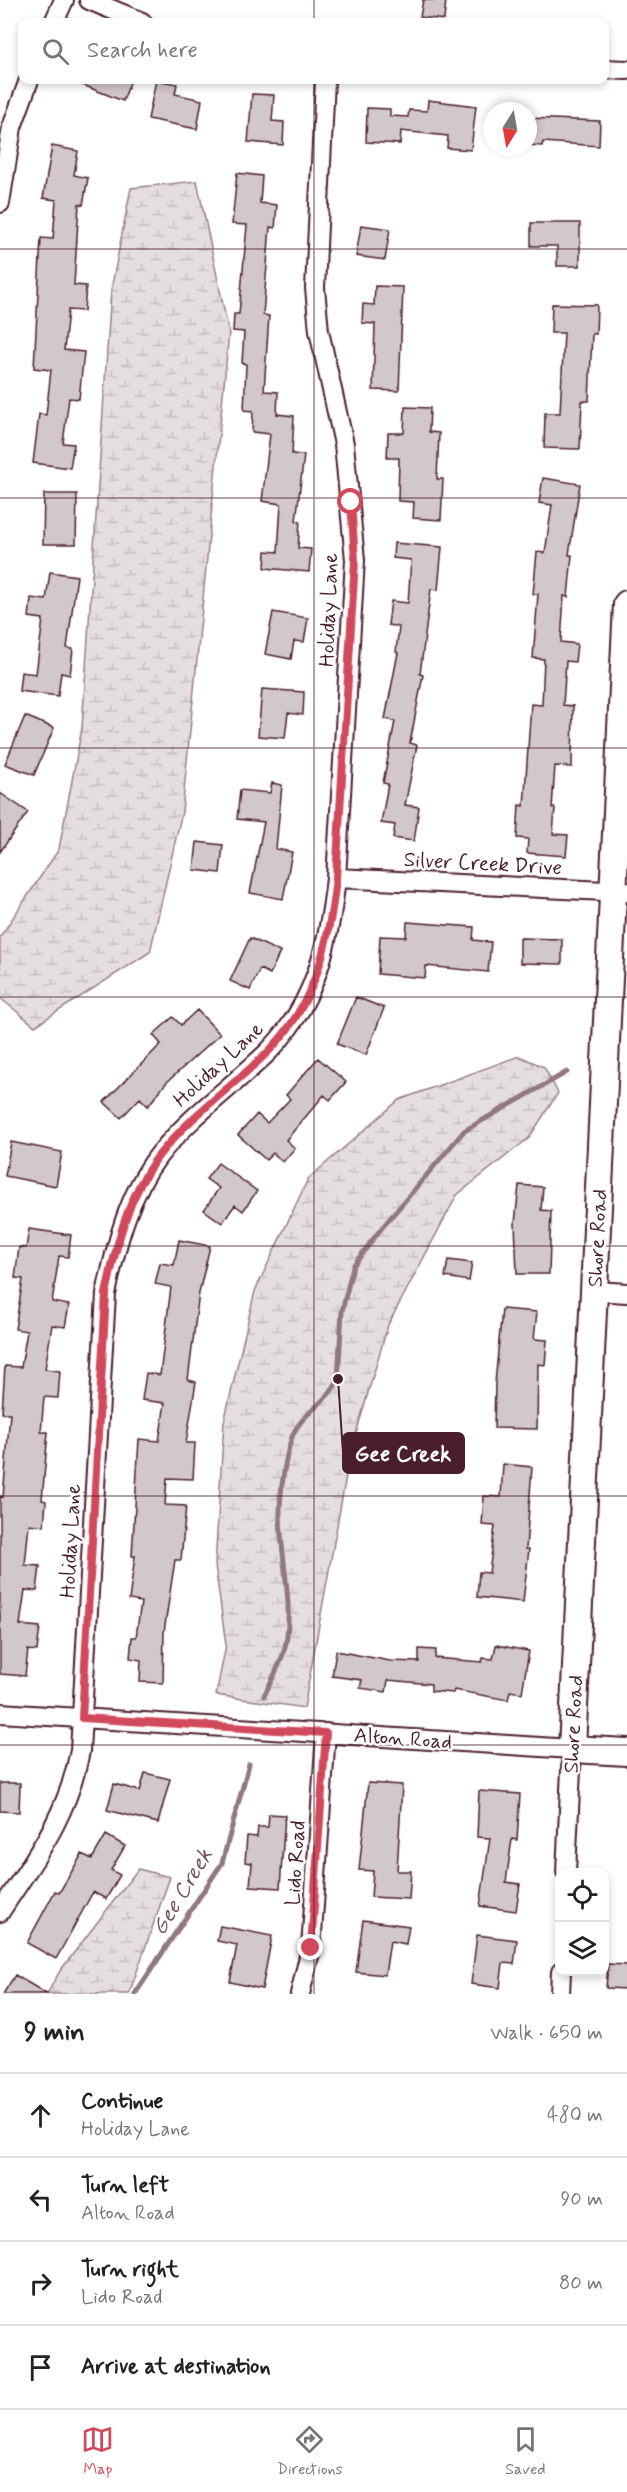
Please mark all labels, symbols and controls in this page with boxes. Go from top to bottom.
search box [18,18,609,84]
icon: search [39,35,72,68]
text: Search here [87,37,198,65]
north arrow [483,102,537,156]
route start [337,488,363,514]
street label: Holiday Lane [313,552,345,668]
street label: Silver Creek Drive [403,846,563,882]
street label: Holiday Lane [167,1015,270,1114]
street label: Shore Road [581,1188,615,1288]
callout: Gee Creek [343,1433,464,1473]
text: Gee Creek [355,1441,451,1469]
street label: Holiday Lane [54,1483,88,1599]
street label: Shore Road [557,1674,591,1774]
street label: Alton Road [353,1722,453,1756]
street label: Lido Road [279,1819,313,1907]
water label: Gee Creek [146,1843,220,1941]
map controls [555,1868,609,1976]
button: locate [555,1868,609,1922]
button: layers [555,1922,609,1976]
route end [297,1934,323,1960]
text: 9 min [24,2016,85,2050]
text: Walk · 650 m [490,2020,603,2047]
text: Continue [81,2088,163,2116]
icon: ahead [24,2099,57,2132]
text: 480 m [547,2102,603,2129]
text: Holiday Lane [81,2116,190,2143]
text: Turn left [81,2172,169,2200]
icon: left [24,2183,57,2216]
text: 90 m [560,2186,603,2213]
text: Alton Road [81,2200,174,2227]
text: Turn right [81,2256,179,2284]
icon: right [24,2267,57,2300]
text: 80 m [559,2270,603,2297]
text: Lido Road [81,2284,162,2311]
icon: arrive [24,2351,57,2384]
text: Arrive at destination [81,2353,271,2381]
tab: Map [81,2423,114,2480]
tab: Directions [277,2423,343,2480]
tab: Saved [505,2423,546,2480]

